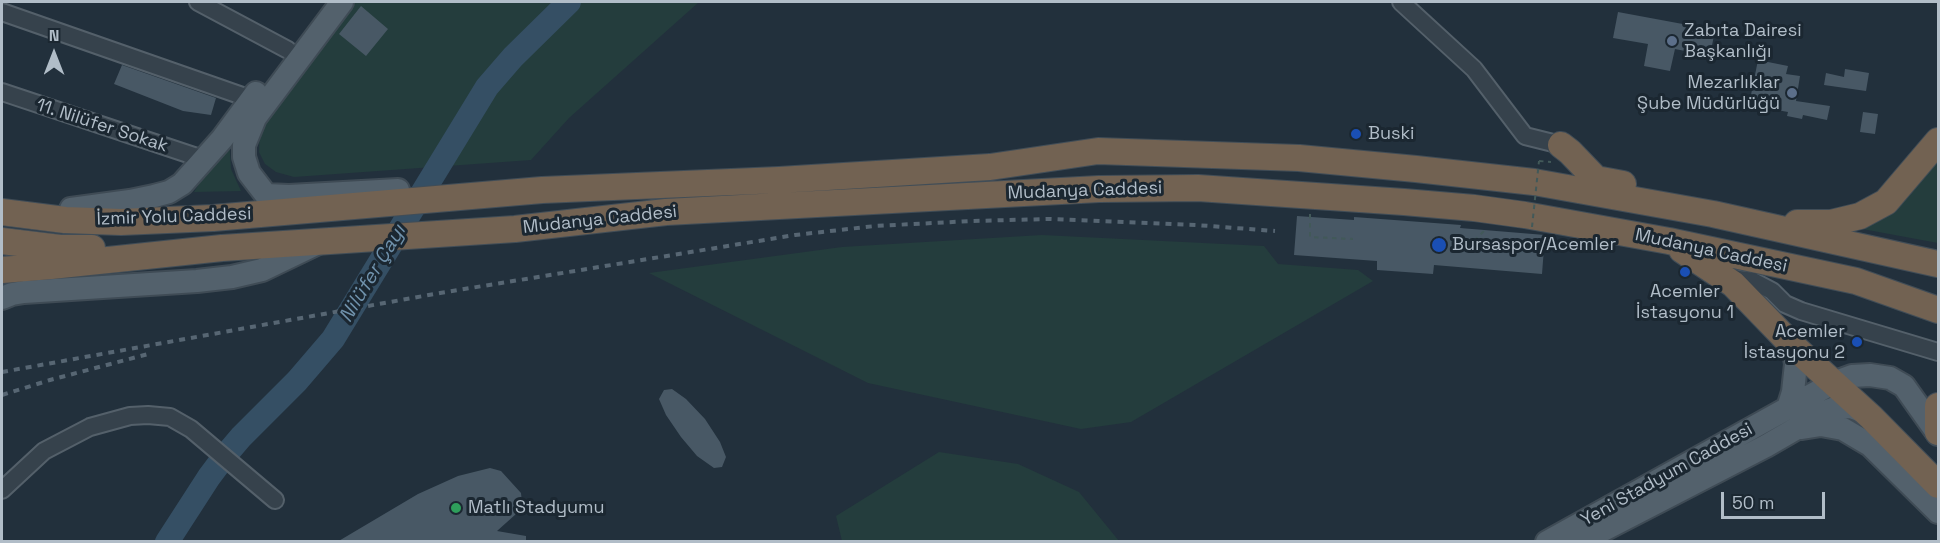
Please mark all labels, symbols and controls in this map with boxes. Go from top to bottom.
place label: Zabıta Dairesi Başkanlığı [1684,20,1802,63]
north arrow [24,24,84,84]
text: N [49,25,59,46]
marker: Zabıta Dairesi Başkanlığı [1665,34,1679,48]
place label: Mezarlıklar Şube Müdürlüğü [1637,72,1780,115]
marker: Mezarlıklar Şube Müdürlüğü [1785,86,1799,100]
street label: 11. Nilüfer Sokak [33,95,171,157]
place label: Buski [1368,123,1414,145]
marker: Buski [1349,127,1363,141]
street label: Mudanya Caddesi [1007,178,1163,204]
street label: Mudanya Caddesi [522,201,678,239]
street label: İzmir Yolu Caddesi [96,204,252,230]
water label: Nilüfer Çayı [335,221,411,327]
street label: Mudanya Caddesi [1633,224,1789,278]
place label: Bursaspor/Acemler [1452,234,1616,256]
marker: Bursaspor/Acemler [1430,236,1448,254]
marker: Acemler İstasyonu 1 [1678,265,1692,279]
place label: Acemler İstasyonu 1 [1636,281,1734,324]
place label: Acemler İstasyonu 2 [1744,321,1845,364]
marker: Acemler İstasyonu 2 [1850,335,1864,349]
street label: Yeni Stadyum Caddesi [1578,419,1756,531]
scale bar [1724,480,1828,518]
text: 50 m [1732,491,1774,514]
place label: Matlı Stadyumu [468,497,604,519]
marker: Matlı Stadyumu [449,501,463,515]

